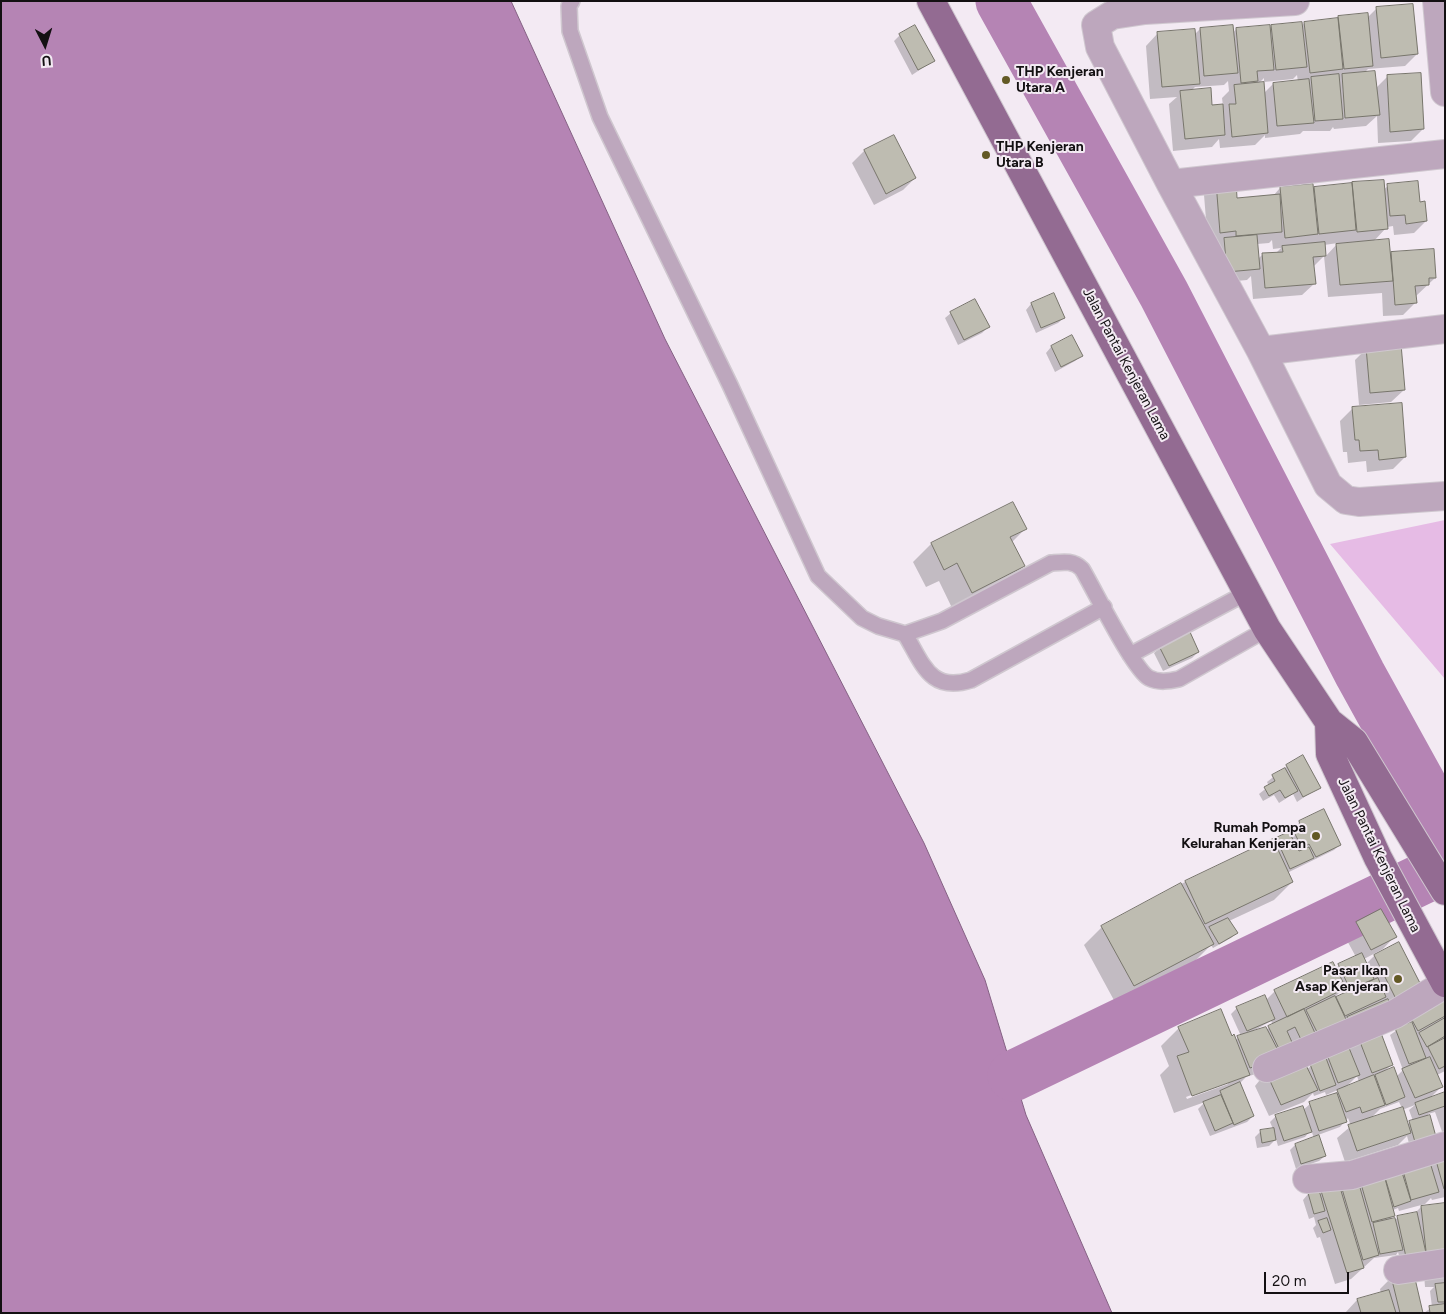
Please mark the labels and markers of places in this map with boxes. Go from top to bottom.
place label: THP Kenjeran Utara A [1016,64,1104,96]
marker: THP Kenjeran Utara A [1000,74,1012,86]
place label: THP Kenjeran Utara B [996,139,1084,172]
marker: THP Kenjeran Utara B [980,149,992,161]
place label: Rumah Pompa Kelurahan Kenjeran [1181,820,1306,852]
marker: Rumah Pompa Kelurahan Kenjeran [1310,830,1322,842]
place label: Pasar Ikan Asap Kenjeran [1295,963,1388,996]
marker: Pasar Ikan Asap Kenjeran [1392,973,1404,985]

